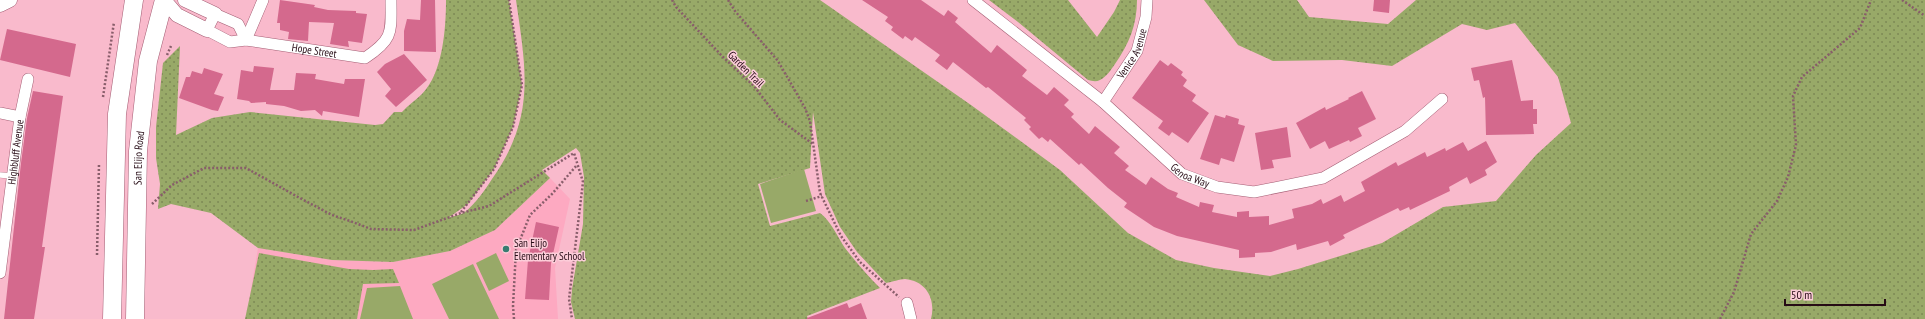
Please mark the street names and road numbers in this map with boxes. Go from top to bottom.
street label: Venice Avenue [1113,27,1150,82]
street label: Hope Street [291,40,338,61]
street label: Garden Trail [725,48,767,90]
street label: Highbluff Avenue [4,118,27,185]
street label: San Elijo Road [130,130,147,185]
street label: Genoa Way [1168,160,1212,191]

